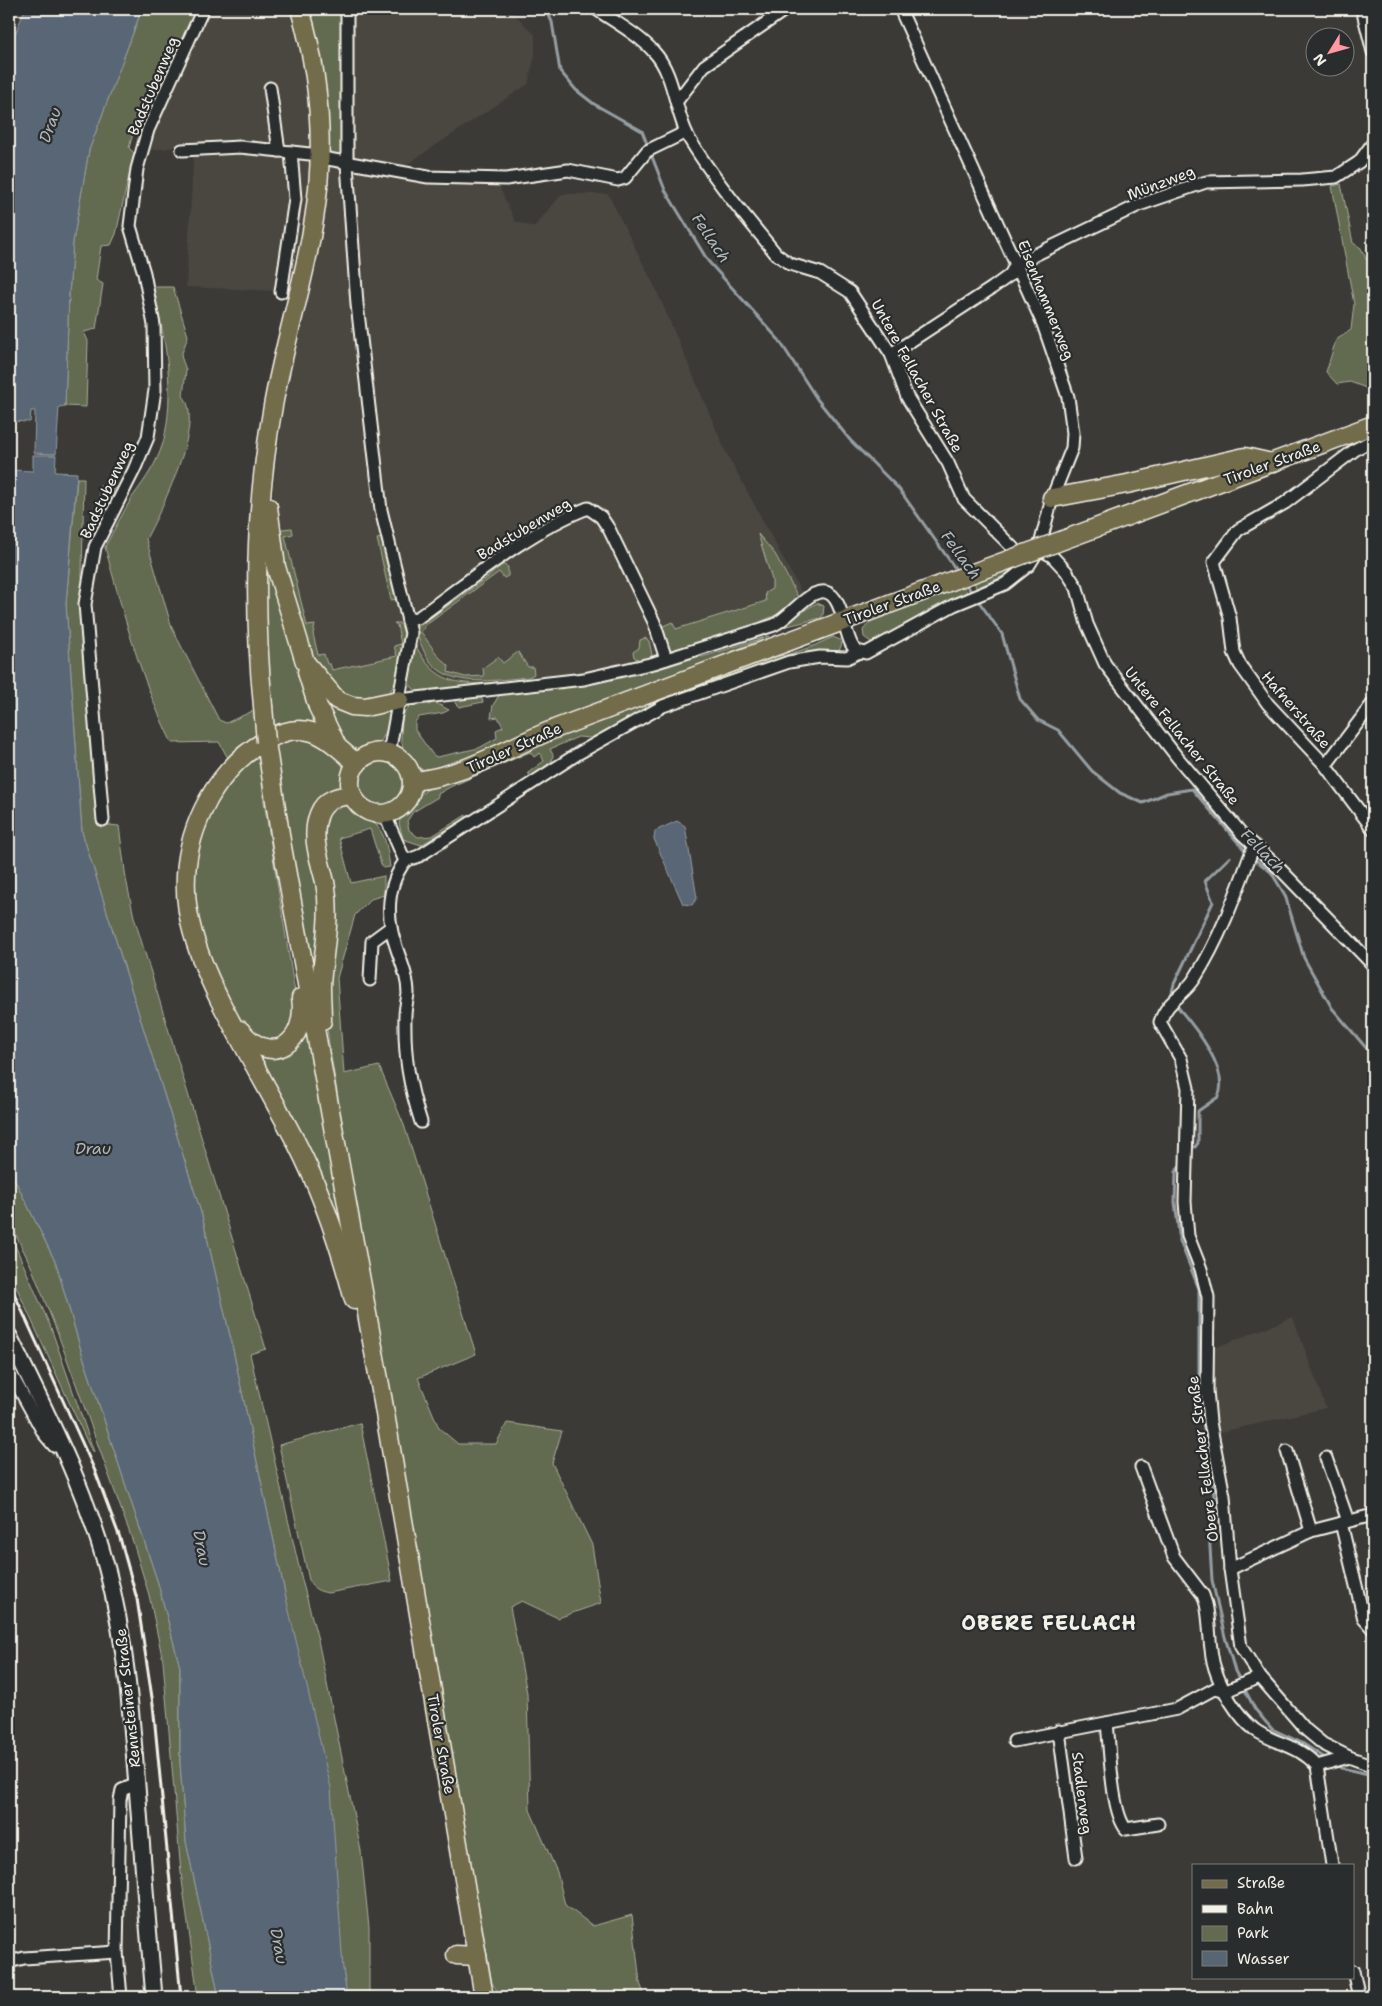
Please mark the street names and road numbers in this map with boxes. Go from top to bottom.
street label: Badstubenweg [123,33,183,139]
street label: Münzweg [1124,161,1198,205]
street label: Eisenhammerweg [1013,237,1079,363]
street label: Untere Fellacher Straße [866,296,968,456]
street label: Tiroler Straße [1221,436,1323,490]
street label: Badstubenweg [76,438,138,542]
street label: Badstubenweg [473,493,575,565]
street label: Tiroler Straße [841,576,943,630]
street label: Untere Fellacher Straße [1120,663,1244,809]
street label: Hafnerstraße [1257,667,1335,753]
street label: Tiroler Straße [464,718,564,778]
street label: Obere Fellacher Straße [1183,1375,1223,1543]
street label: Rennsteiner Straße [111,1627,145,1769]
street label: Tiroler Straße [422,1692,460,1796]
street label: Stadlerweg [1067,1751,1097,1835]

